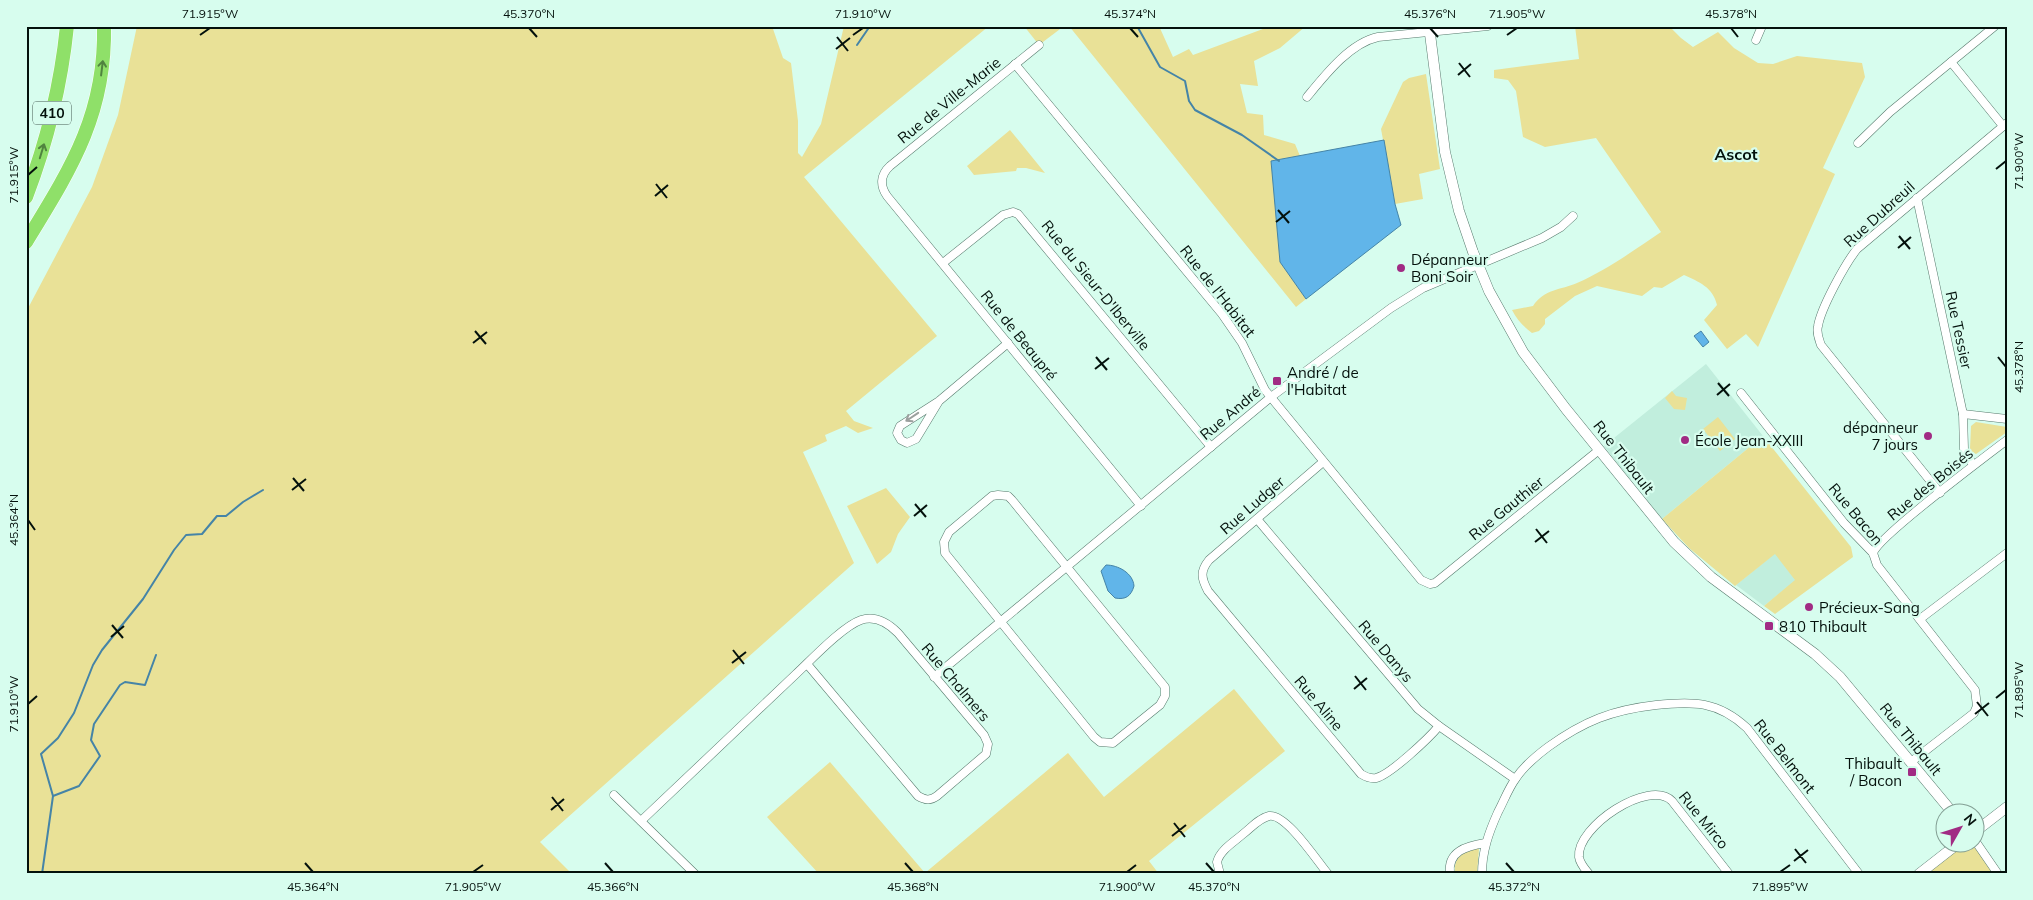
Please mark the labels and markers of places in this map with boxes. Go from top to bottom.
place label: Dépanneur Boni Soir [1411,250,1489,286]
marker: Dépanneur Boni Soir [1395,262,1407,274]
place label: André / de l'Habitat [1287,363,1359,399]
marker: André / de l'Habitat [1271,375,1283,387]
place label: dépanneur 7 jours [1843,418,1919,454]
marker: dépanneur 7 jours [1922,430,1934,442]
place label: École Jean-XXIII [1695,431,1803,450]
marker: École Jean-XXIII [1679,434,1691,446]
place label: Précieux-Sang [1819,598,1920,617]
marker: Précieux-Sang [1803,601,1815,613]
place label: 810 Thibault [1779,617,1867,636]
marker: 810 Thibault [1763,620,1775,632]
place label: Thibault / Bacon [1845,754,1902,790]
marker: Thibault / Bacon [1906,766,1918,778]

